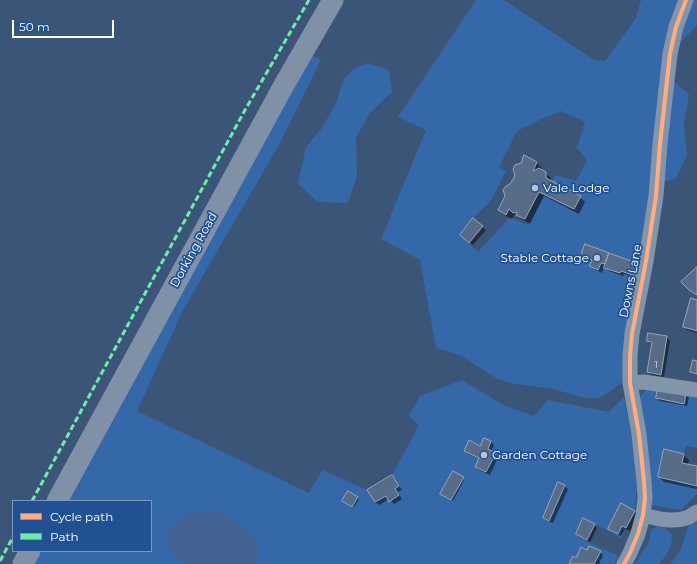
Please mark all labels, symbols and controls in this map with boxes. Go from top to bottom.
scale bar [14,12,116,38]
text: 50 m [19,19,50,34]
place label: Vale Lodge [543,181,610,195]
marker: Vale Lodge [530,183,540,193]
street label: Dorking Road [167,210,221,290]
street label: Downs Lane [617,243,645,319]
place label: Stable Cottage [501,251,589,265]
marker: Stable Cottage [592,253,602,263]
house number: 1 [654,359,658,371]
place label: Garden Cottage [492,448,587,462]
marker: Garden Cottage [479,450,489,460]
legend [12,500,152,552]
text: Cycle path [50,509,113,524]
text: Path [50,529,79,544]

